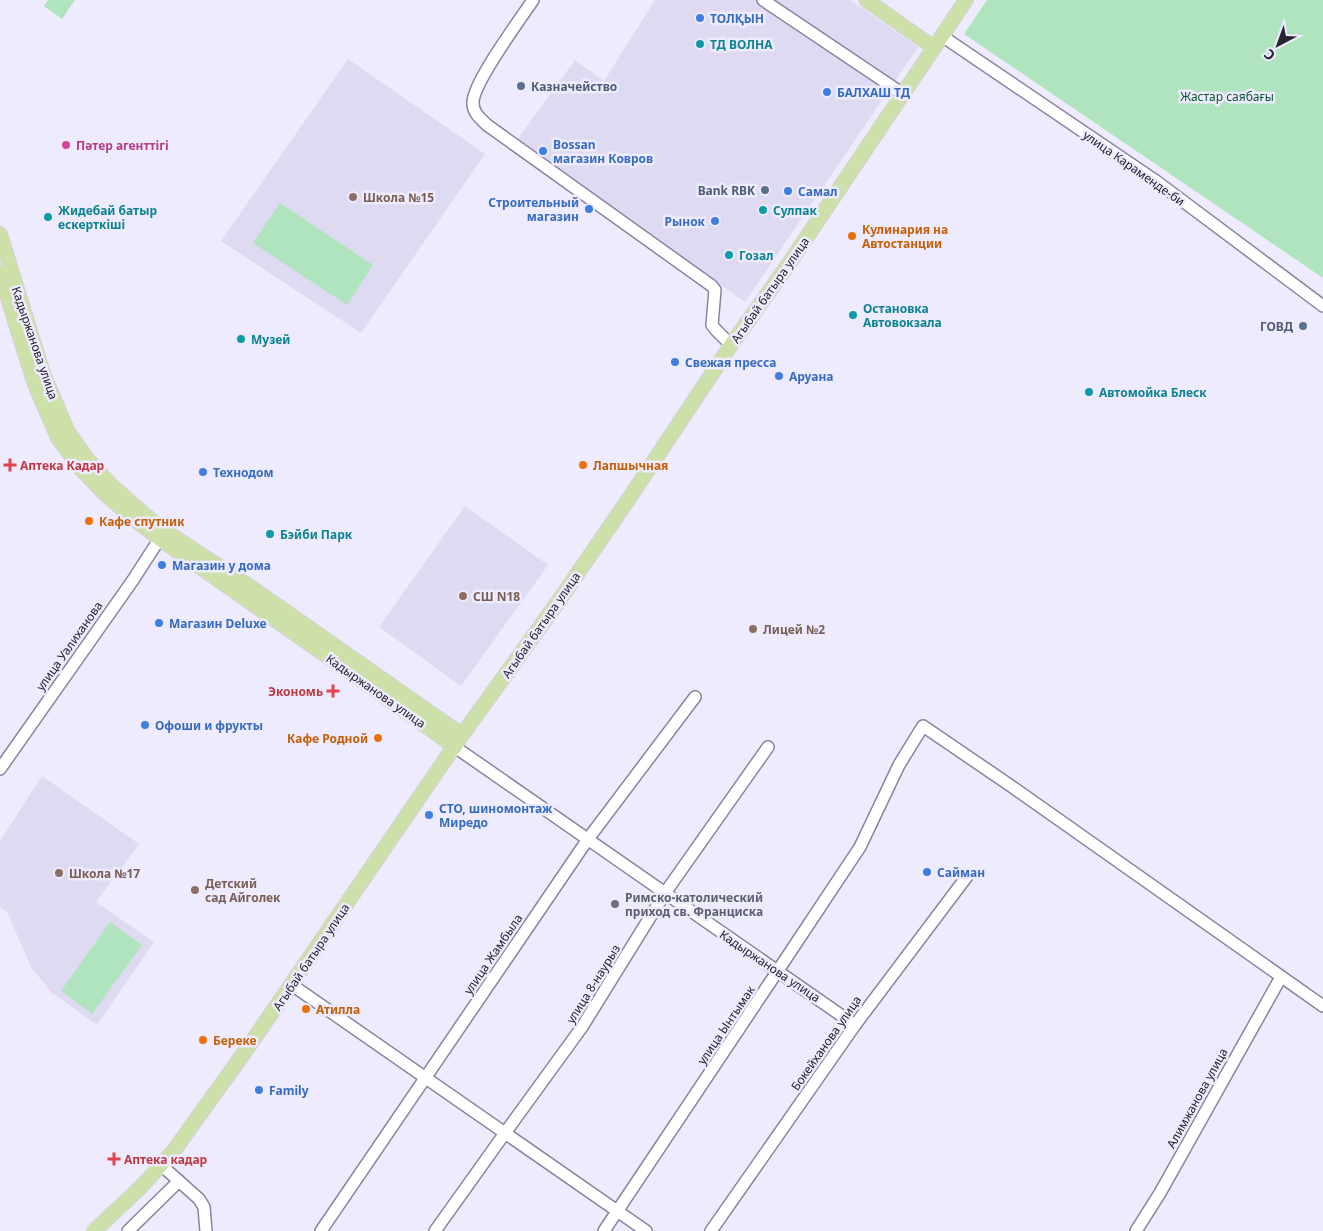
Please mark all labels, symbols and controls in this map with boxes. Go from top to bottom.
place label: ТОЛҚЫН [710,10,764,27]
marker: ТОЛҚЫН [694,12,706,24]
north arrow [1253,20,1303,70]
place label: ТД ВОЛНА [710,36,773,53]
marker: ТД ВОЛНА [694,38,706,50]
text: С [1260,45,1279,65]
place label: Казначейство [531,78,617,95]
marker: Казначейство [515,80,527,92]
place label: БАЛХАШ ТД [837,84,911,101]
marker: БАЛХАШ ТД [821,86,833,98]
park label: Жастар саябағы [1180,88,1274,105]
street label: улица Караменде-би [1080,126,1188,210]
place label: Bossan магазин Ковров [553,136,653,167]
place label: Пәтер агенттігі [76,137,169,154]
marker: Пәтер агенттігі [60,139,72,151]
marker: Bossan магазин Ковров [537,145,549,157]
place label: Bank RBK [698,182,755,199]
place label: Самал [798,183,838,200]
marker: Bank RBK [759,184,771,196]
marker: Самал [782,185,794,197]
place label: Школа №15 [363,189,434,206]
marker: Школа №15 [347,191,359,203]
place label: Строительный магазин [488,194,579,225]
place label: Жидебай батыр ескерткіші [58,202,157,233]
place label: Сулпак [773,202,817,219]
marker: Строительный магазин [583,203,595,215]
marker: Сулпак [757,204,769,216]
marker: Жидебай батыр ескерткіші [42,211,54,223]
place label: Рынок [665,213,706,230]
marker: Рынок [709,215,721,227]
place label: Кулинария на Автостанции [862,221,948,252]
marker: Кулинария на Автостанции [846,230,858,242]
street label: Агыбай батыра улица [727,234,813,346]
place label: Гозал [739,247,774,264]
marker: Гозал [723,249,735,261]
street label: Кадыржанова улица [8,284,62,402]
place label: Остановка Автовокзала [863,300,942,331]
marker: Остановка Автовокзала [847,309,859,321]
place label: ГОВД [1260,318,1294,335]
marker: ГОВД [1297,320,1309,332]
place label: Музей [251,331,290,348]
marker: Музей [235,333,247,345]
place label: Свежая пресса [685,354,776,371]
marker: Свежая пресса [669,356,681,368]
place label: Аруана [789,368,833,385]
marker: Аруана [773,370,785,382]
place label: Автомойка Блеск [1099,384,1207,401]
marker: Автомойка Блеск [1083,386,1095,398]
place label: Аптека Кадар [20,457,105,474]
place label: Лапшычная [593,457,668,474]
marker: Аптека Кадар [4,459,16,471]
marker: Лапшычная [577,459,589,471]
place label: Технодом [213,464,273,481]
marker: Технодом [197,466,209,478]
place label: Кафе спутник [99,513,185,530]
marker: Кафе спутник [83,515,95,527]
place label: Бэйби Парк [280,526,353,543]
marker: Бэйби Парк [264,528,276,540]
place label: Магазин у дома [172,557,271,574]
marker: Магазин у дома [156,559,168,571]
street label: Агыбай батыра улица [498,569,584,681]
place label: СШ N18 [473,588,520,605]
marker: СШ N18 [457,590,469,602]
street label: улица Уалиханова [32,598,106,694]
place label: Магазин Deluxe [169,615,267,632]
marker: Магазин Deluxe [153,617,165,629]
place label: Лицей №2 [763,621,825,638]
marker: Лицей №2 [747,623,759,635]
street label: Кадыржанова улица [323,650,429,732]
place label: Экономь [268,683,323,700]
marker: Экономь [327,685,339,697]
place label: Офоши и фрукты [155,717,263,734]
marker: Офоши и фрукты [139,719,151,731]
place label: Кафе Родной [287,730,368,747]
marker: Кафе Родной [372,732,384,744]
place label: СТО, шиномонтаж Миредо [439,800,553,831]
marker: СТО, шиномонтаж Миредо [423,809,435,821]
place label: Сайман [937,864,985,881]
place label: Школа №17 [69,865,140,882]
marker: Сайман [921,866,933,878]
marker: Школа №17 [53,867,65,879]
place label: Детский сад Айголек [205,875,281,906]
marker: Детский сад Айголек [189,884,201,896]
place label: Римско-католический приход св. Франциска [625,889,763,920]
marker: Римско-католический приход св. Франциска [609,898,621,910]
street label: Агыбай батыра улица [269,900,353,1014]
street label: улица Жамбыла [460,910,526,998]
street label: Кадыржанова улица [716,926,824,1006]
street label: улица 8-наурыз [562,941,624,1027]
street label: улица Ынтымак [693,982,759,1068]
street label: Бокейханова улица [787,992,865,1094]
place label: Атилла [316,1001,360,1018]
marker: Атилла [300,1003,312,1015]
place label: Береке [213,1032,257,1049]
marker: Береке [197,1034,209,1046]
street label: Алимжанова улица [1162,1045,1232,1151]
place label: Family [269,1082,309,1099]
marker: Family [253,1084,265,1096]
place label: Аптека кадар [124,1151,208,1168]
marker: Аптека кадар [108,1153,120,1165]

